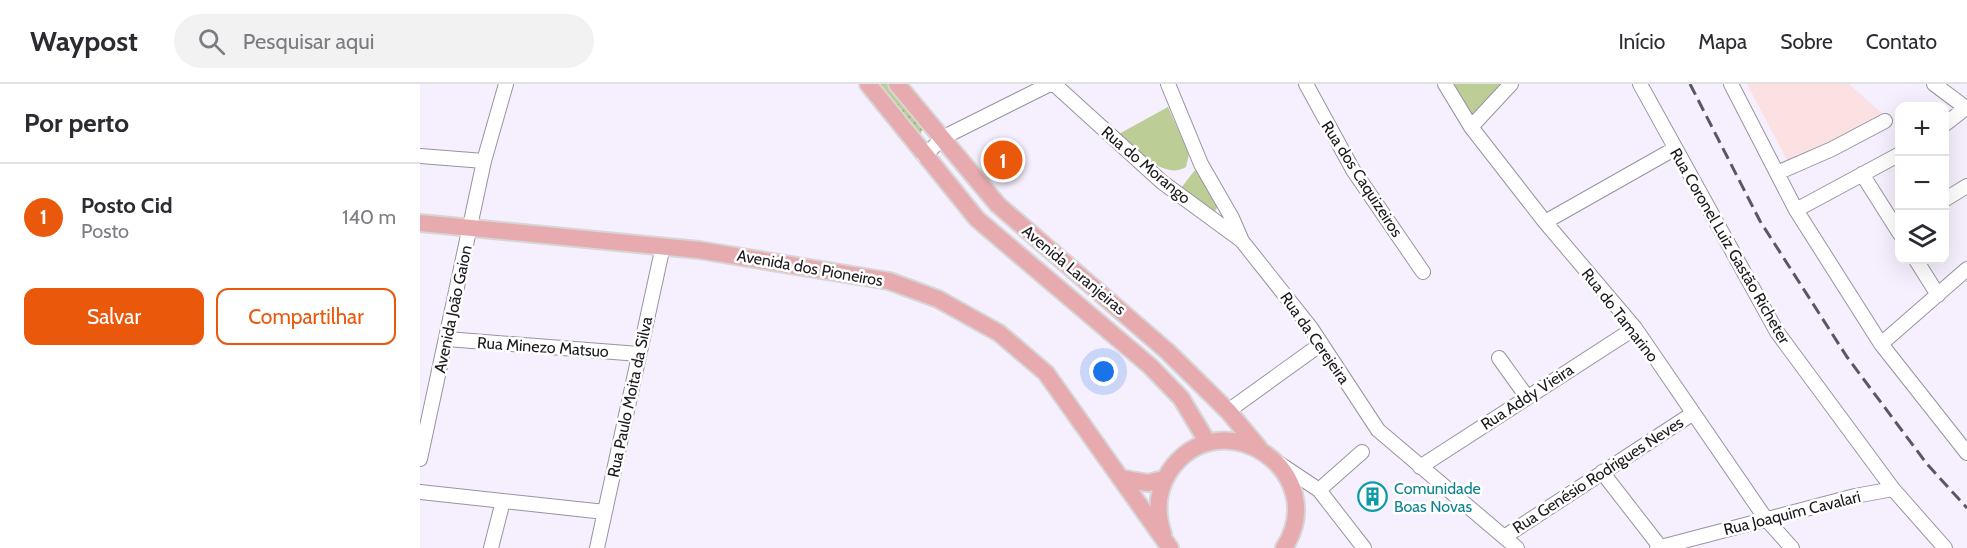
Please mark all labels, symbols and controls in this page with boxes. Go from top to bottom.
search box [174,14,594,68]
text: Waypost [30,24,138,58]
icon: search [195,25,228,58]
text: Pesquisar aqui [243,28,375,55]
text: Início [1618,29,1665,54]
text: Mapa [1698,29,1747,54]
text: Sobre [1780,29,1833,54]
text: Contato [1866,29,1937,54]
map controls [1895,102,1949,264]
button: + [1895,102,1949,156]
text: Por perto [24,107,129,139]
street label: Rua dos Caquizeiros [1317,117,1407,241]
street label: Rua do Morango [1098,122,1195,208]
pin: 1 [984,138,1022,182]
street label: Rua Coronel Luiz Gastão Richeter [1666,145,1794,348]
button: − [1895,156,1949,210]
text: Posto Cid [81,192,172,219]
text: 1 [40,205,47,229]
text: 140 m [342,205,396,229]
button: layers [1895,210,1949,264]
text: Posto [81,219,129,243]
street label: Avenida Laranjeiras [1018,221,1130,319]
street label: Avenida João Gaion [430,243,476,375]
street label: Avenida dos Pioneiros [736,246,885,290]
street label: Rua do Tamarino [1578,264,1663,366]
button: Salvar [24,288,204,345]
button: Compartilhar [216,288,396,345]
street label: Rua da Cerejeira [1276,288,1354,388]
street label: Rua Paulo Moita da Silva [604,315,656,479]
street label: Rua Minezo Matsuo [477,333,610,361]
your location [1089,357,1118,386]
street label: Rua Addy Vieira [1477,360,1577,434]
street label: Rua Genésio Rodrigues Neves [1509,413,1687,537]
place label: Comunidade Boas Novas [1394,479,1481,516]
building icon: Comunidade Boas Novas [1357,481,1389,513]
street label: Rua Joaquim Cavalari [1722,487,1862,539]

